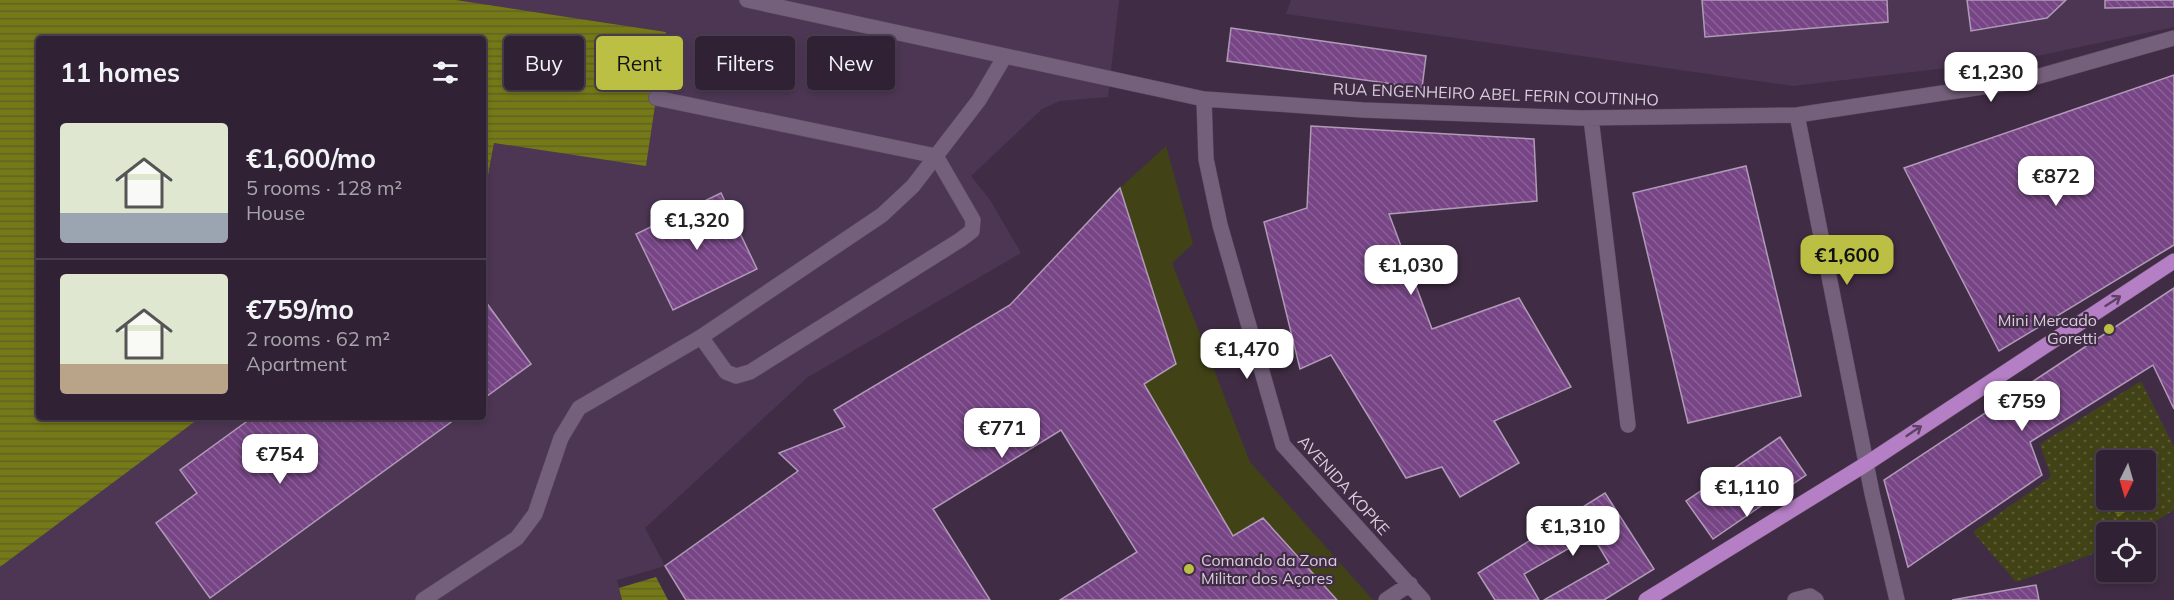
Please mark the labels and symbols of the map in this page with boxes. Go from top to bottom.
pin: €1,230 [1942,52,2040,103]
street label: RUA ENGENHEIRO ABEL FERIN COUTINHO [1333,78,1659,110]
pin: €872 [2020,156,2092,207]
pin: €1,320 [648,200,746,251]
pin: €1,600 [1798,235,1896,286]
pin: €1,030 [1362,245,1460,296]
one-way arrow [2104,295,2120,307]
place label: Mini Mercado Goretti [1998,310,2097,348]
marker: Mini Mercado Goretti [2102,322,2116,336]
pin: €1,470 [1198,329,1296,380]
pin: €759 [1986,381,2058,432]
pin: €771 [966,408,1038,459]
one-way arrow [1906,425,1922,437]
street label: AVENIDA KOPKE [1294,431,1394,539]
pin: €754 [244,434,316,485]
north arrow [2096,450,2156,510]
pin: €1,110 [1698,467,1796,518]
pin: €1,310 [1524,506,1622,557]
place label: Comando da Zona Militar dos Açores [1201,550,1337,588]
marker: Comando da Zona Militar dos Açores [1182,562,1196,576]

